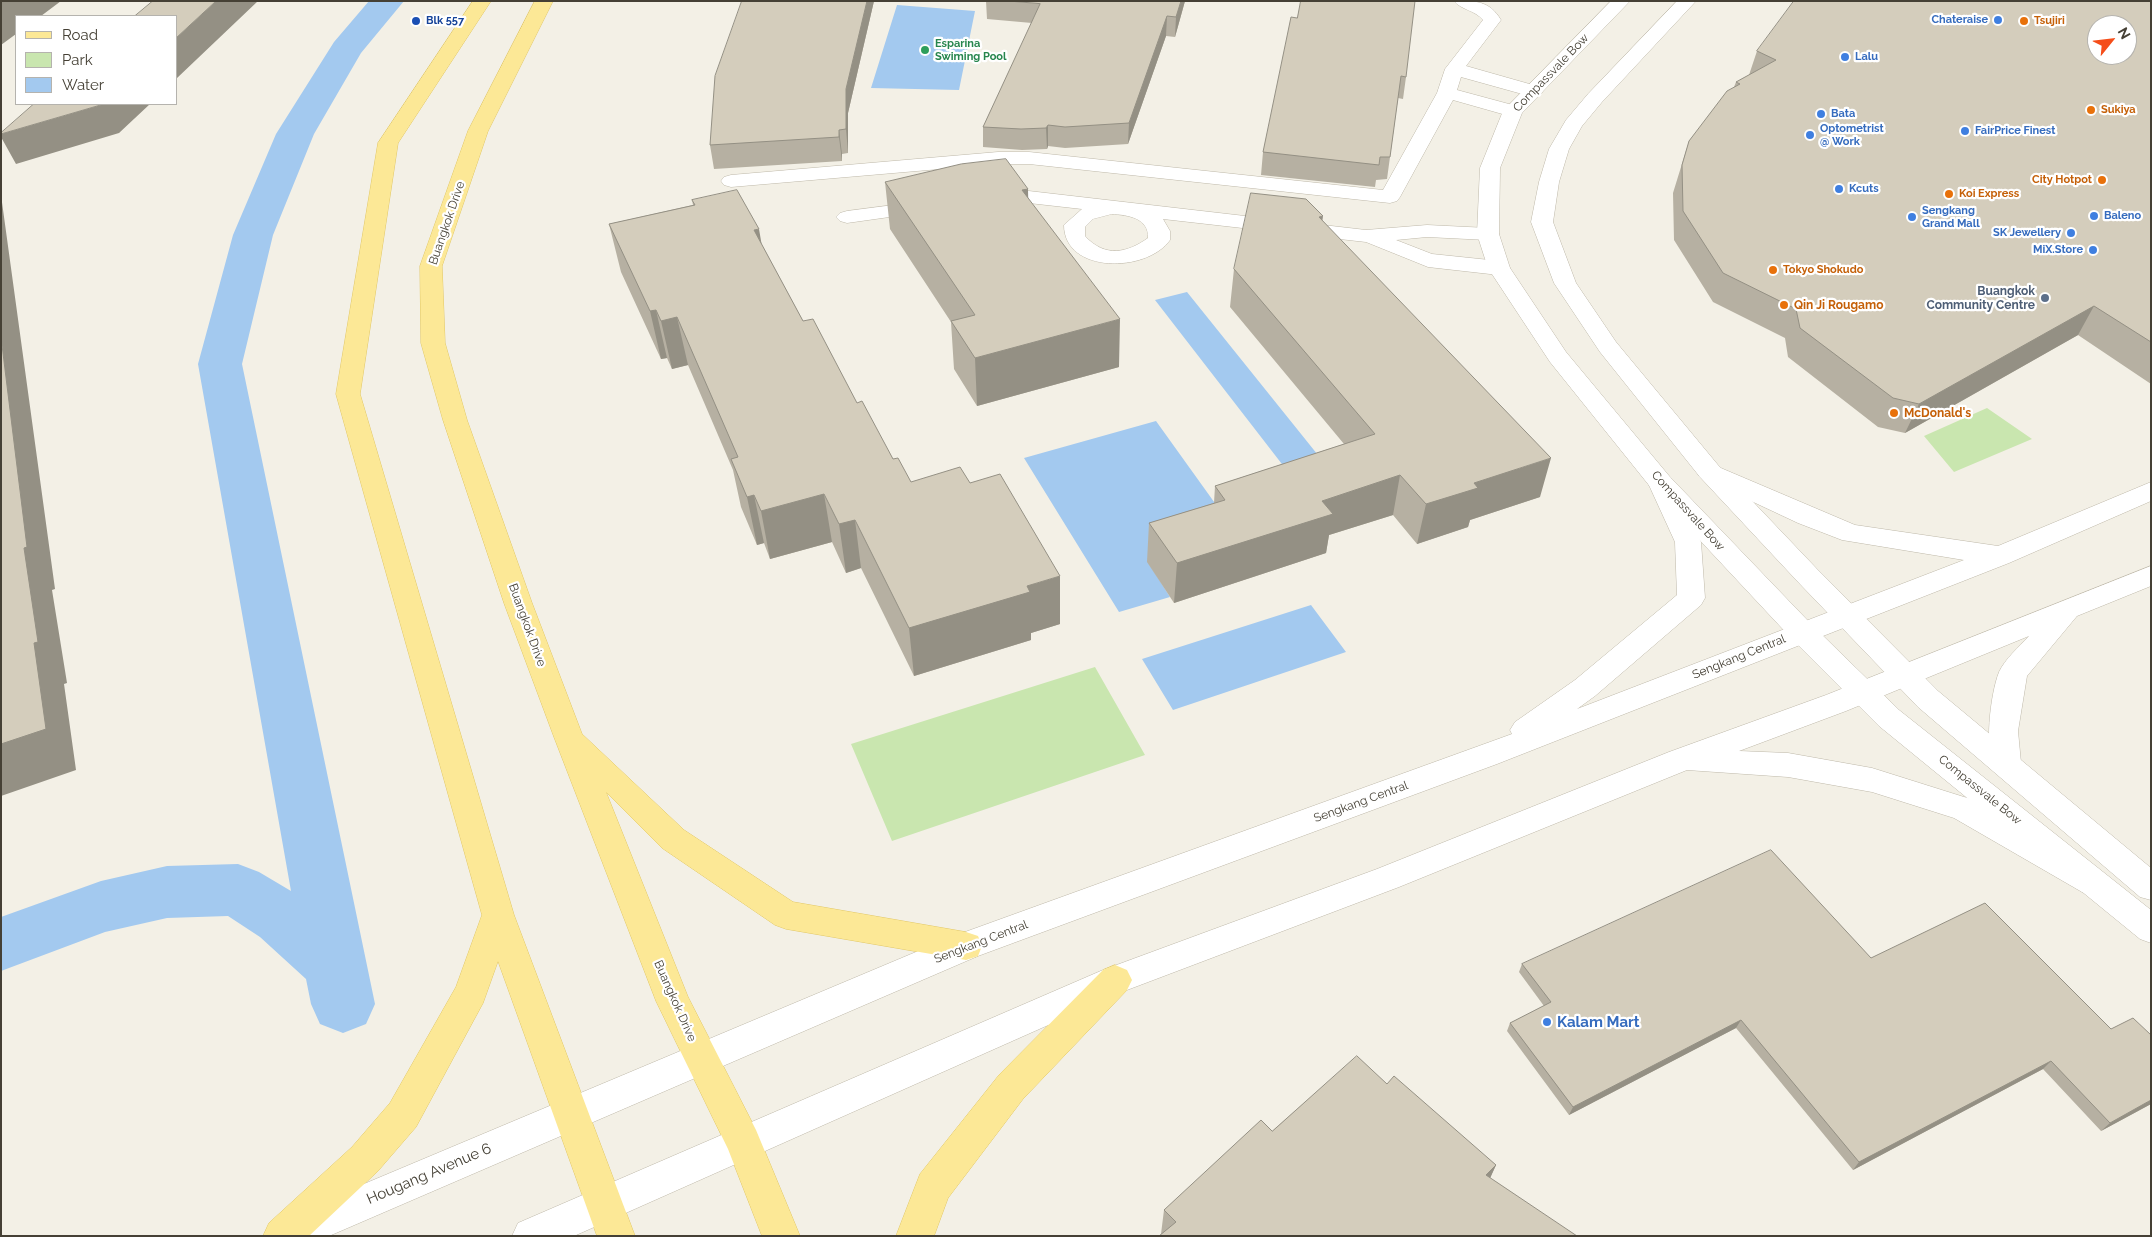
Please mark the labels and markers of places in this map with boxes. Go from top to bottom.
place label: Chateraise [1931,13,1988,27]
place label: Blk 557 [426,14,464,28]
marker: Chateraise [1992,14,2004,26]
place label: Tsujiri [2034,14,2065,28]
marker: Blk 557 [410,15,422,27]
marker: Tsujiri [2018,15,2030,27]
place label: Esparina Swiming Pool [935,37,1006,63]
marker: Esparina Swiming Pool [919,44,931,56]
place label: Lalu [1855,50,1878,64]
marker: Lalu [1839,51,1851,63]
place label: Sukiya [2101,103,2136,117]
marker: Sukiya [2085,104,2097,116]
place label: Bata [1831,107,1855,121]
marker: Bata [1815,108,1827,120]
place label: Optometrist @ Work [1820,122,1884,148]
place label: FairPrice Finest [1975,124,2055,138]
marker: FairPrice Finest [1959,125,1971,137]
marker: Optometrist @ Work [1804,129,1816,141]
place label: City Hotpot [2032,173,2092,187]
marker: City Hotpot [2096,174,2108,186]
place label: Kcuts [1849,182,1879,196]
marker: Kcuts [1833,183,1845,195]
place label: Koi Express [1959,187,2019,201]
marker: Koi Express [1943,188,1955,200]
place label: Sengkang Grand Mall [1922,204,1980,230]
place label: Baleno [2104,209,2141,223]
marker: Baleno [2088,210,2100,222]
marker: Sengkang Grand Mall [1906,211,1918,223]
place label: SK Jewellery [1993,226,2061,240]
marker: SK Jewellery [2065,227,2077,239]
place label: MiX.Store [2033,243,2083,257]
marker: MiX.Store [2087,244,2099,256]
place label: Tokyo Shokudo [1783,263,1863,277]
marker: Tokyo Shokudo [1767,264,1779,276]
place label: Buangkok Community Centre [1926,284,2035,312]
marker: Buangkok Community Centre [2039,292,2051,304]
place label: Qin Ji Rougamo [1794,298,1883,312]
marker: Qin Ji Rougamo [1778,299,1790,311]
place label: McDonald's [1904,406,1971,420]
marker: McDonald's [1888,407,1900,419]
place label: Kalam Mart [1557,1013,1640,1031]
marker: Kalam Mart [1541,1016,1553,1028]

